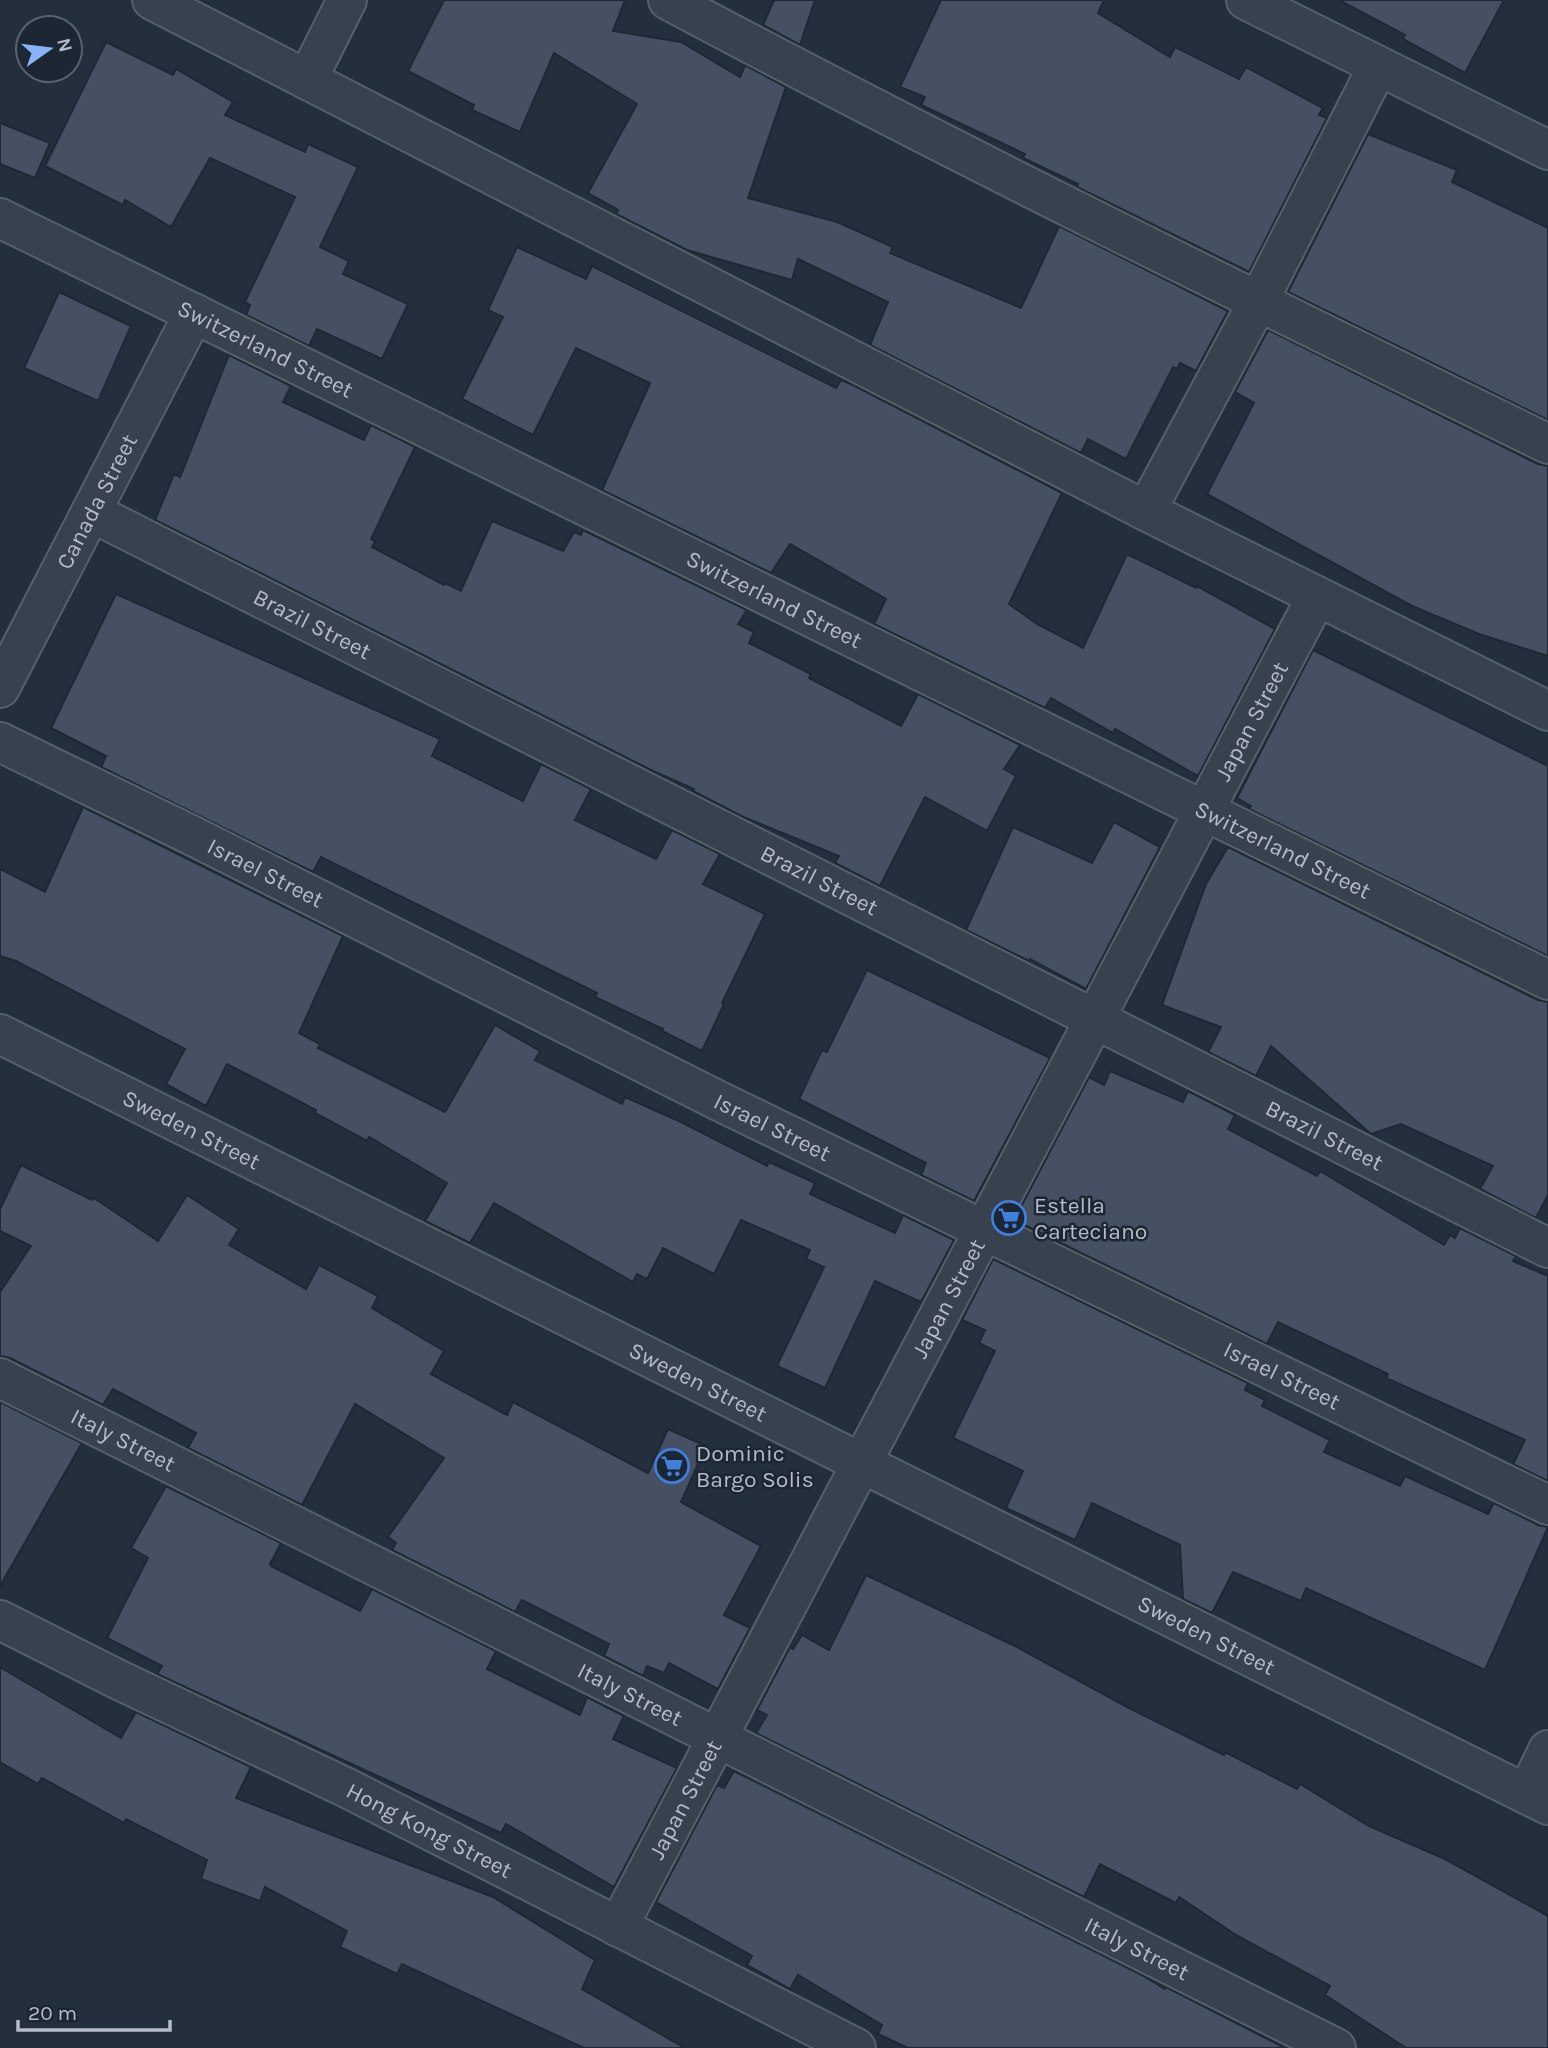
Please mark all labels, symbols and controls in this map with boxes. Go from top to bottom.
north arrow [14,14,84,84]
text: N [52,36,77,54]
street label: Switzerland Street [173,294,358,403]
street label: Canada Street [50,429,143,574]
street label: Switzerland Street [682,545,867,654]
street label: Brazil Street [249,583,376,665]
street label: Japan Street [1209,657,1294,785]
street label: Switzerland Street [1191,795,1376,904]
street label: Israel Street [203,832,328,913]
street label: Brazil Street [756,839,883,921]
street label: Sweden Street [118,1084,265,1175]
street label: Israel Street [709,1087,835,1167]
street label: Brazil Street [1261,1094,1388,1176]
place label: Estella Carteciano [1034,1192,1147,1245]
supermarket icon: Estella Carteciano [990,1199,1028,1237]
street label: Japan Street [906,1234,991,1363]
street label: Sweden Street [625,1336,772,1428]
street label: Israel Street [1219,1336,1345,1415]
street label: Italy Street [67,1402,180,1478]
place label: Dominic Bargo Solis [696,1440,814,1493]
supermarket icon: Dominic Bargo Solis [653,1447,691,1485]
street label: Sweden Street [1133,1589,1280,1681]
street label: Italy Street [573,1657,687,1732]
street label: Japan Street [643,1735,727,1864]
street label: Hong Kong Street [342,1777,517,1884]
street label: Italy Street [1080,1911,1194,1986]
scale bar [18,1988,170,2032]
text: 20 m [28,2001,77,2025]

